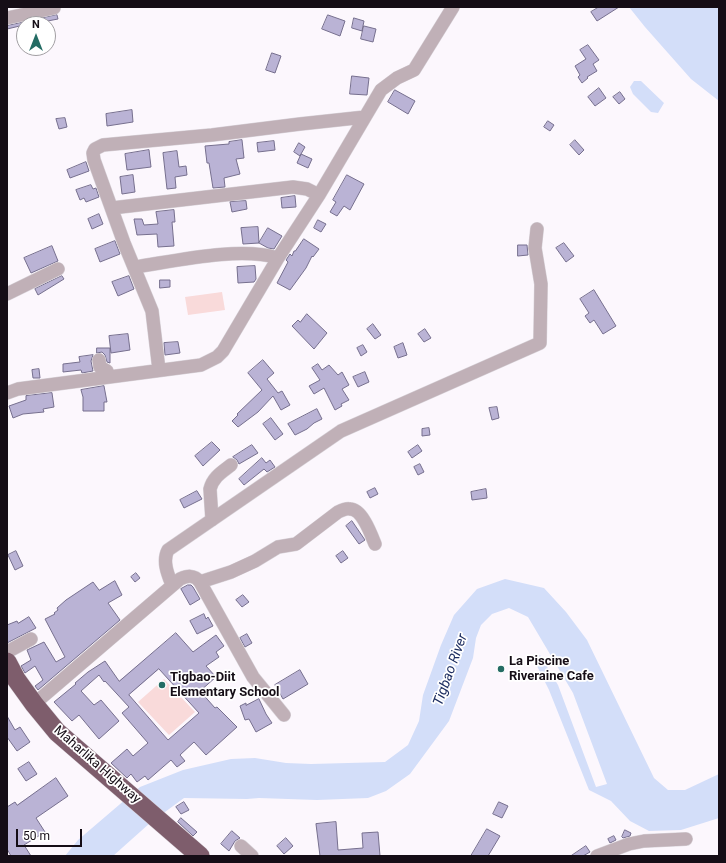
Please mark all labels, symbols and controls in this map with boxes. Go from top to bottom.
north arrow [16,16,56,56]
text: N [32,18,40,31]
water label: Tigbao River [430,632,472,708]
place label: La Piscine Riveraine Cafe [509,654,594,685]
marker: La Piscine Riveraine Cafe [496,664,506,674]
place label: Tigbao-Diit Elementary School [170,670,280,701]
marker: Tigbao-Diit Elementary School [157,680,167,690]
street label: Maharlika Highway [50,723,144,807]
scale bar [18,821,84,847]
text: 50 m [23,829,50,843]

